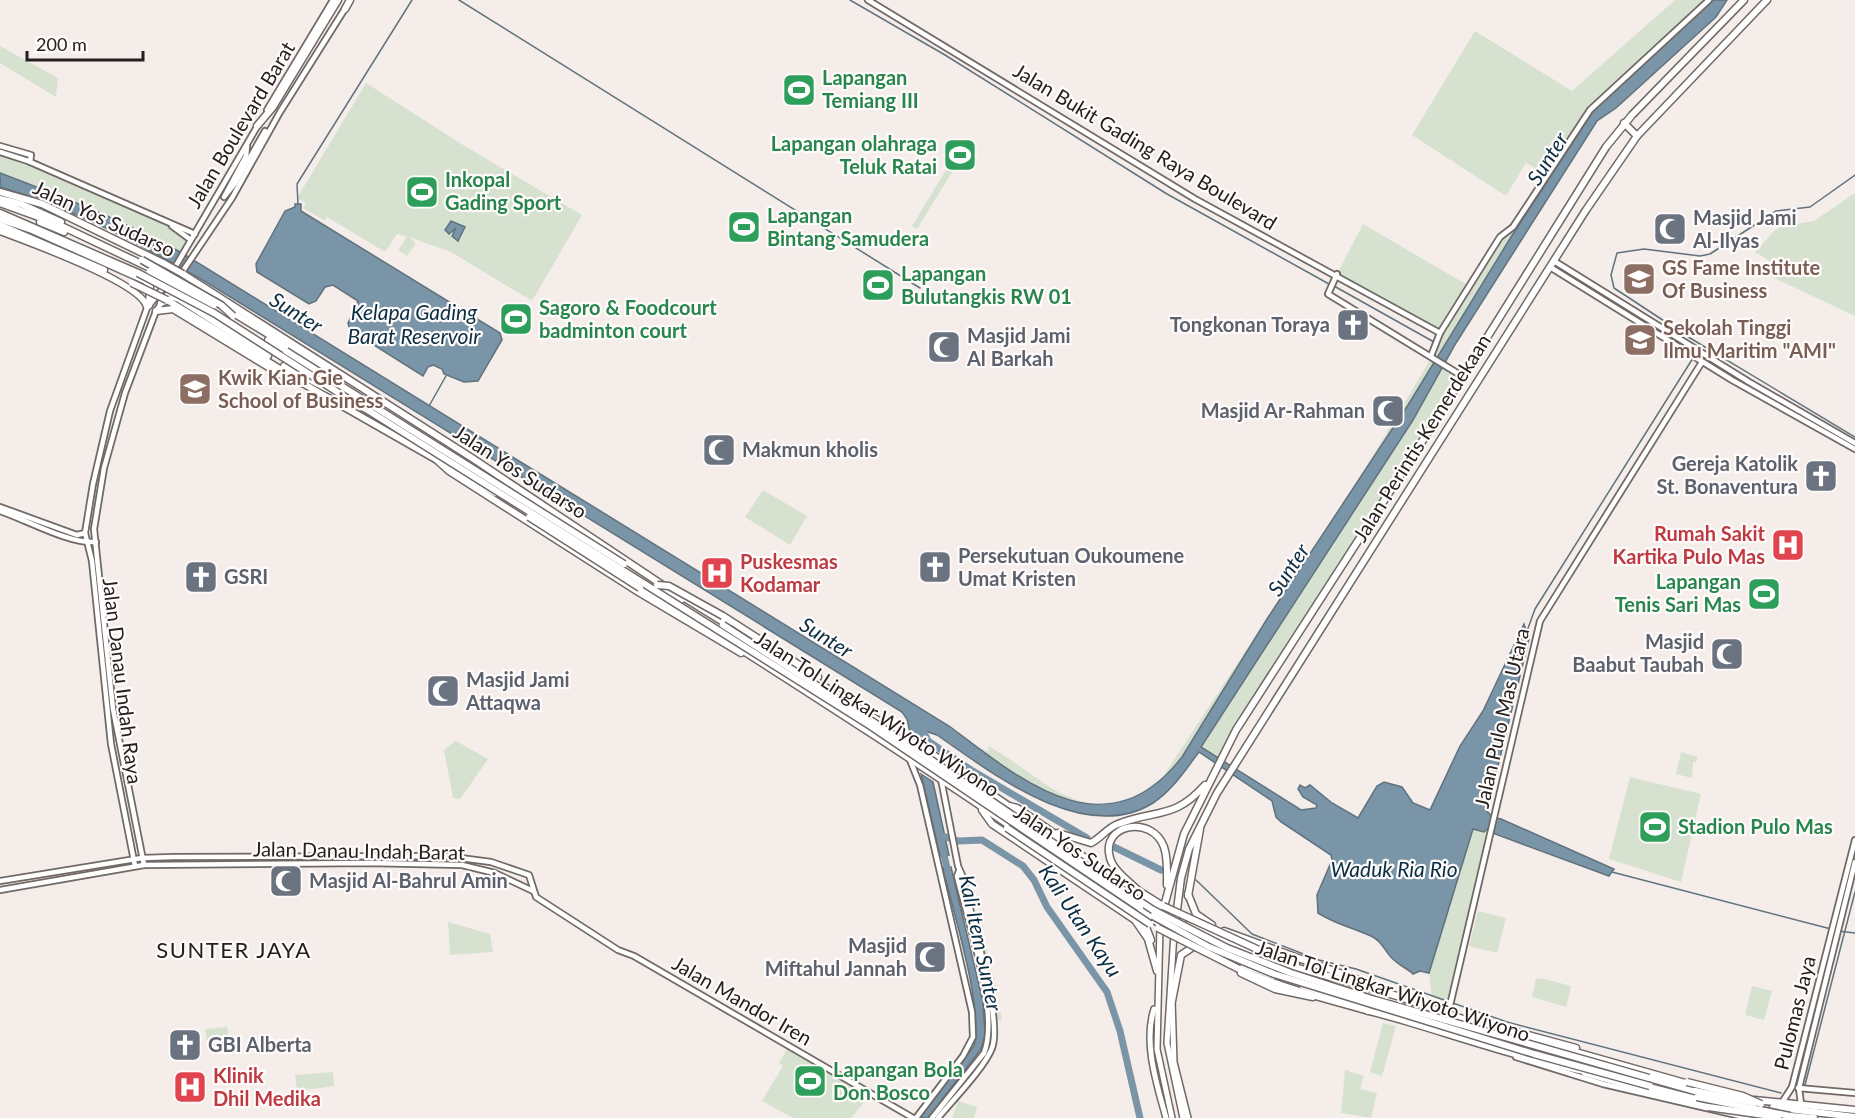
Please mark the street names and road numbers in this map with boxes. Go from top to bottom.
street label: Jalan Boulevard Barat [181,37,299,212]
street label: Jalan Bukit Gading Raya Boulevard [1010,58,1282,234]
street label: Jalan Yos Sudarso [30,175,179,261]
street label: Jalan Perintis Kemerdekaan [1347,329,1495,546]
street label: Jalan Yos Sudarso [450,419,592,523]
street label: Jalan Danau Indah Raya [98,577,148,785]
street label: Jalan Tol Lingkar Wiyoto Wiyono [751,625,1004,801]
street label: Jalan Pulo Mas Utara [1469,626,1533,810]
street label: Jalan Yos Sudarso [1010,799,1151,905]
street label: Jalan Danau Indah Barat [253,836,465,864]
street label: Jalan Tol Lingkar Wiyoto Wiyono [1253,934,1533,1046]
street label: Jalan Mandor Iren [669,951,816,1050]
street label: Pulomas Jaya [1768,953,1820,1072]

